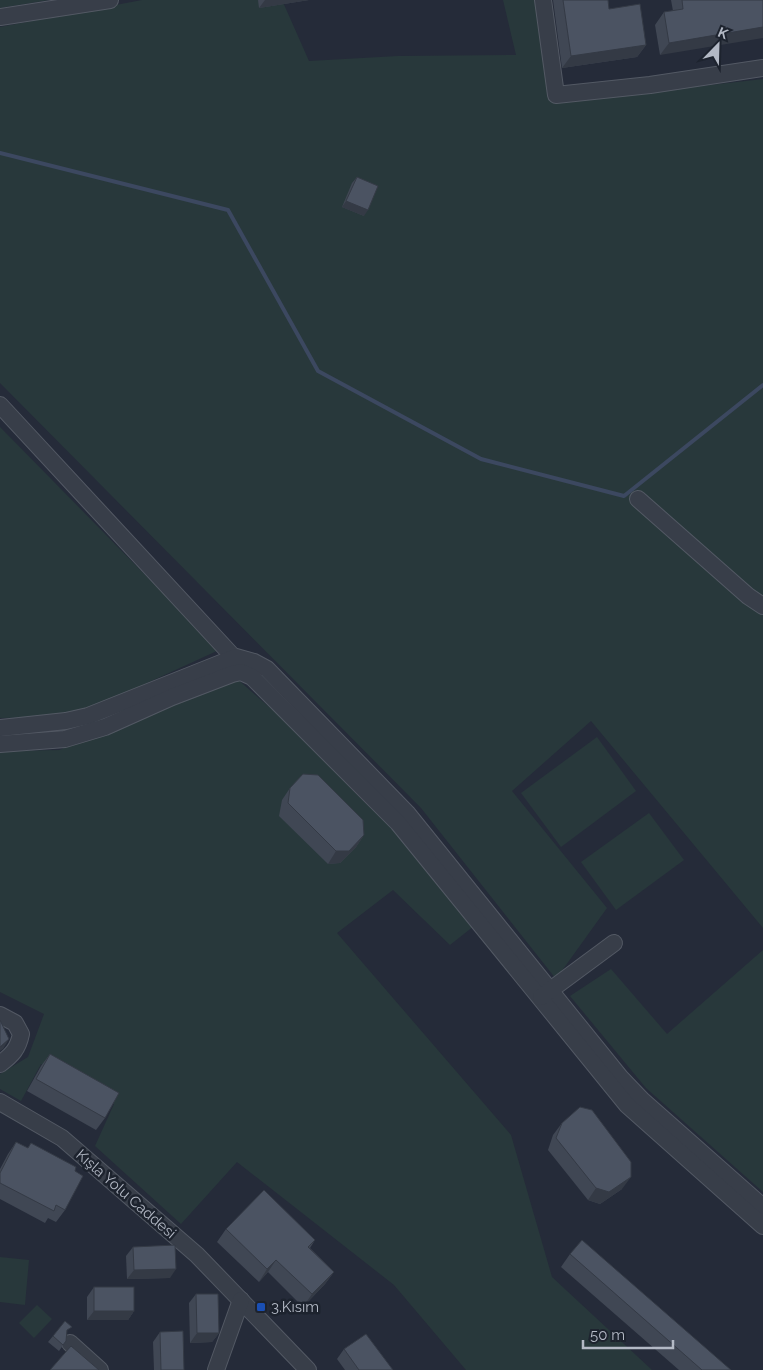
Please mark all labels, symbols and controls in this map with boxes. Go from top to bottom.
north arrow [693,20,743,70]
text: K [716,24,731,42]
street label: Kışla Yolu Caddesi [72,1146,180,1242]
place label: 3.Kısım [271,1298,319,1316]
marker: 3.Kısım [255,1301,267,1313]
scale bar [583,1318,673,1350]
text: 50 m [590,1326,625,1344]

